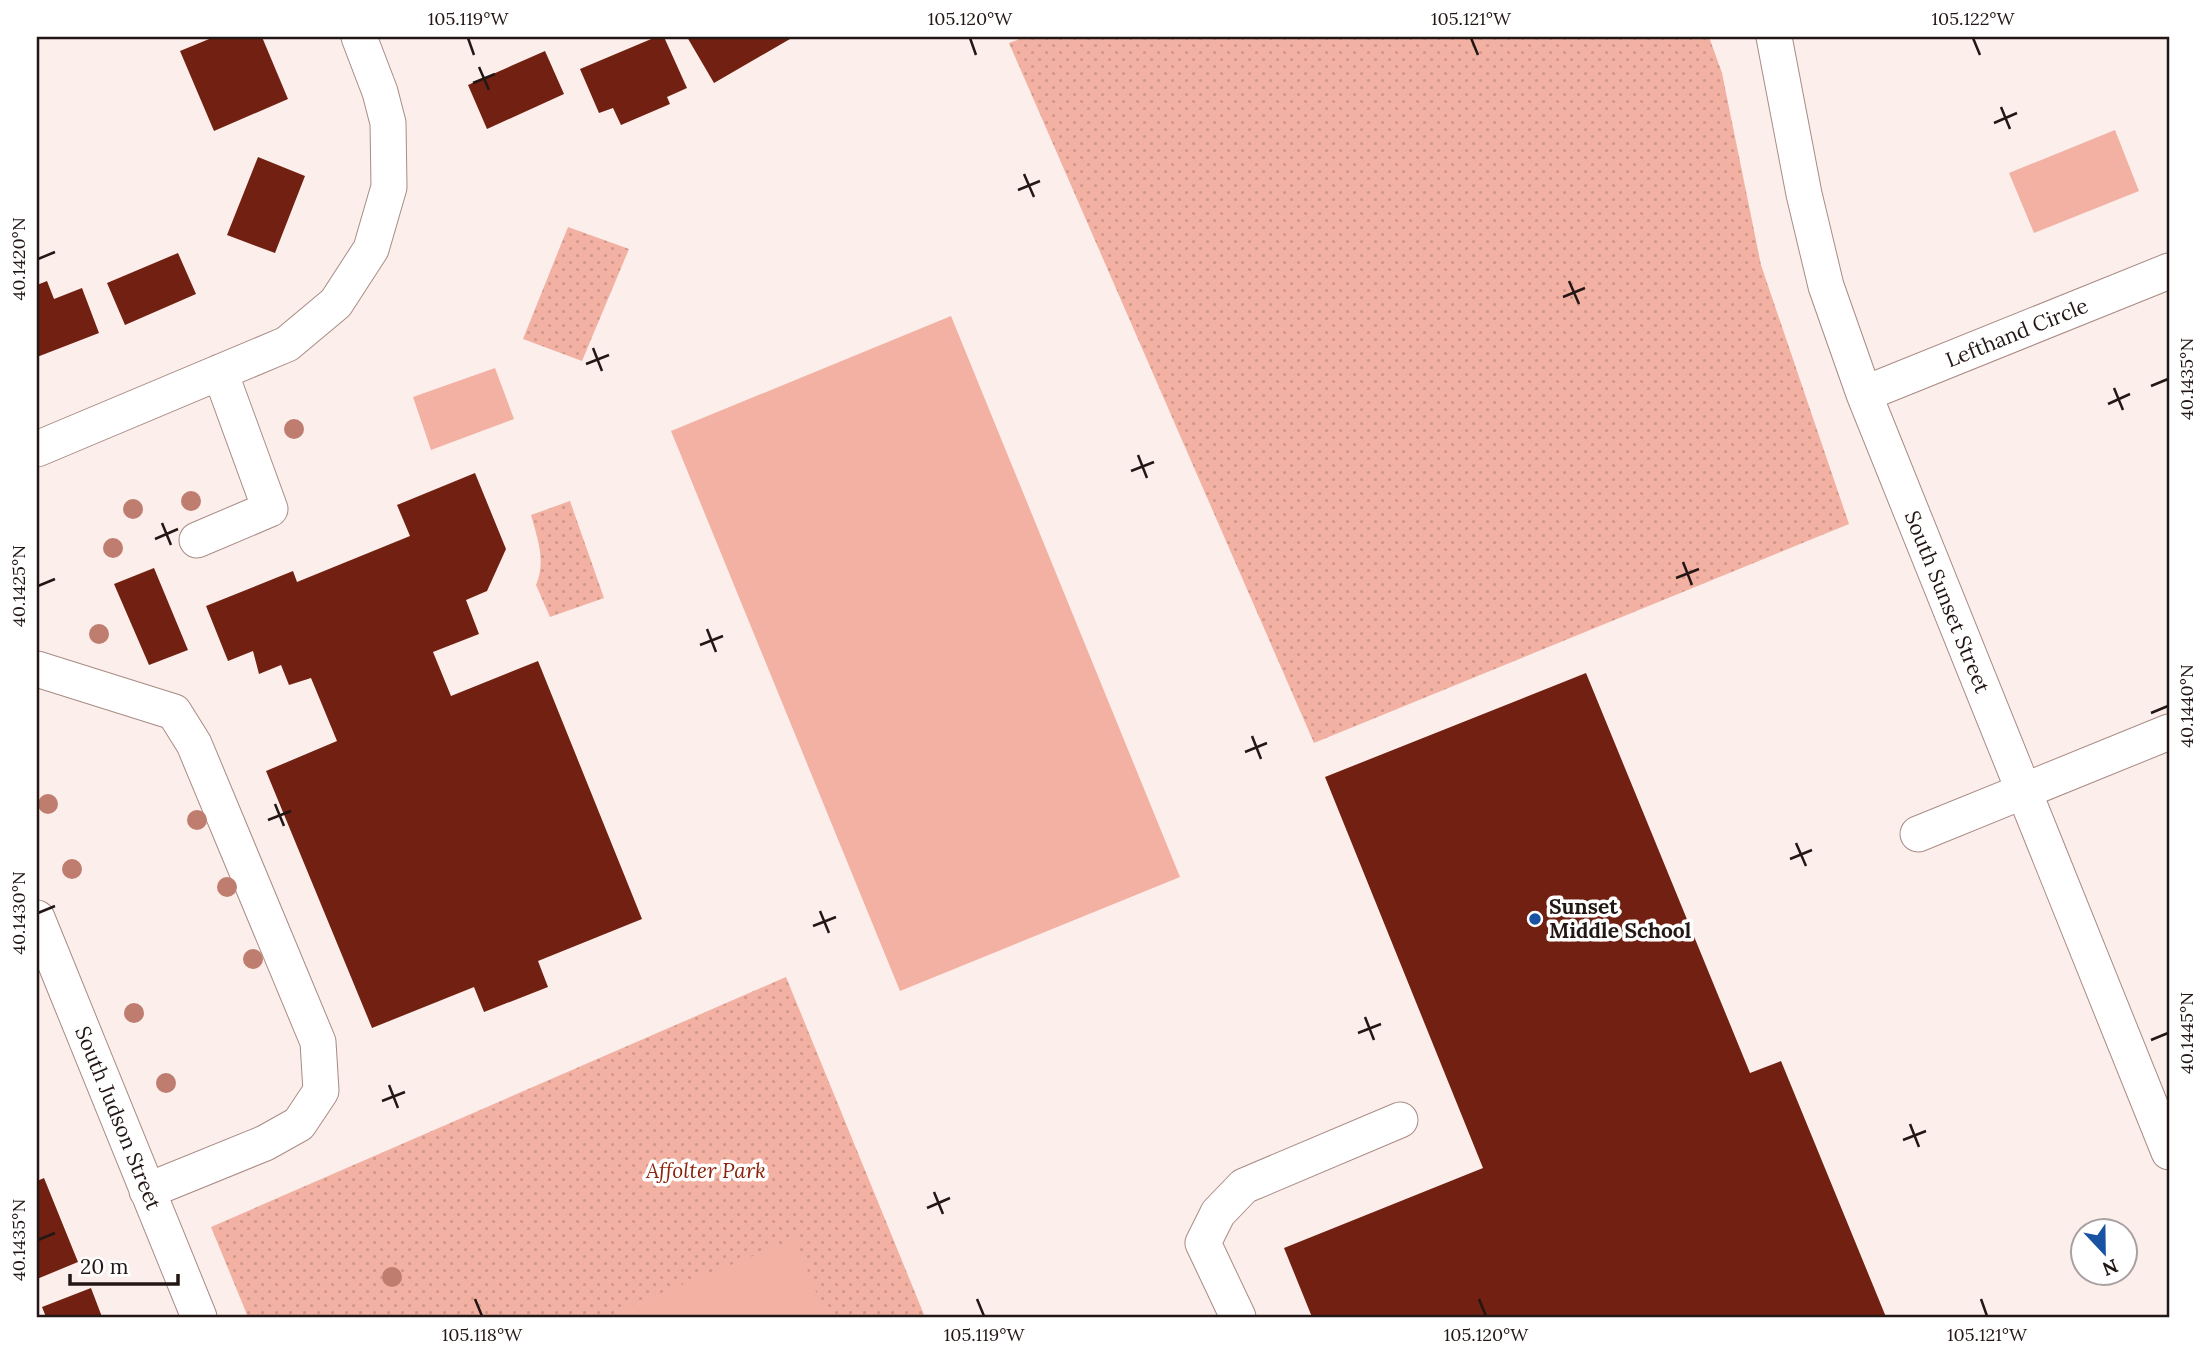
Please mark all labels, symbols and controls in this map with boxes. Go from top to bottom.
text: 105.119°W [428,7,509,30]
text: 105.120°W [928,7,1013,30]
text: 105.121°W [1431,7,1512,30]
text: 105.122°W [1931,7,2016,30]
text: 40.1420°N [7,217,30,301]
street label: Lefthand Circle [1942,292,2092,373]
text: 40.1435°N [2175,338,2198,420]
street label: South Sunset Street [1899,507,1997,698]
text: 40.1425°N [7,545,30,627]
text: 40.1440°N [2175,664,2198,748]
text: 40.1430°N [7,871,30,955]
place label: Sunset Middle School [1549,893,1692,944]
marker: Sunset Middle School [1527,911,1543,927]
text: 40.1445°N [2175,992,2198,1074]
street label: South Judson Street [69,1022,168,1214]
park label: Affolter Park [645,1157,766,1184]
text: 40.1435°N [7,1199,30,1281]
north arrow [2070,1218,2140,1288]
scale bar [70,1242,178,1286]
text: 20 m [80,1253,129,1280]
text: N [2099,1254,2122,1282]
text: 105.118°W [442,1323,523,1346]
text: 105.119°W [944,1323,1025,1346]
text: 105.120°W [1444,1323,1529,1346]
text: 105.121°W [1947,1323,2028,1346]

